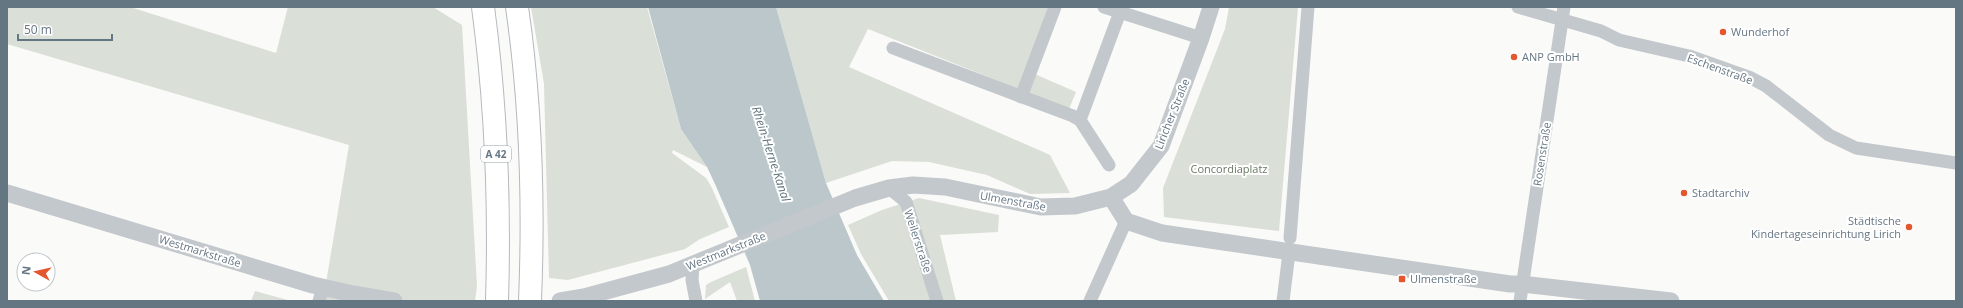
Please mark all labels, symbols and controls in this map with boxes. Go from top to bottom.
scale bar [18,16,112,42]
text: 50 m [24,21,52,38]
place label: Wunderhof [1731,24,1790,39]
marker: Wunderhof [1718,27,1728,37]
place label: ANP GmbH [1522,49,1580,64]
street label: Eschenstraße [1685,50,1755,87]
marker: ANP GmbH [1509,52,1519,62]
street label: Liricher Straße [1151,76,1193,151]
water label: Rhein-Herne-Kanal [748,104,795,205]
street label: Rosenstraße [1529,121,1554,187]
road number: A 42 [481,146,511,162]
park label: Concordiaplatz [1191,161,1268,176]
place label: Stadtarchiv [1692,185,1750,200]
street label: Ulmenstraße [979,187,1047,214]
marker: Stadtarchiv [1679,188,1689,198]
street label: Weilerstraße [901,207,936,274]
place label: Städtische Kindertageseinrichtung Lirich [1751,213,1901,241]
marker: Städtische Kindertageseinrichtung Lirich [1904,222,1914,232]
street label: Westmarkstraße [684,228,768,273]
street label: Westmarkstraße [157,231,243,270]
north arrow [16,252,56,292]
text: N [18,265,34,276]
place label: Ulmenstraße [1410,271,1477,286]
marker: Ulmenstraße [1397,274,1407,284]

